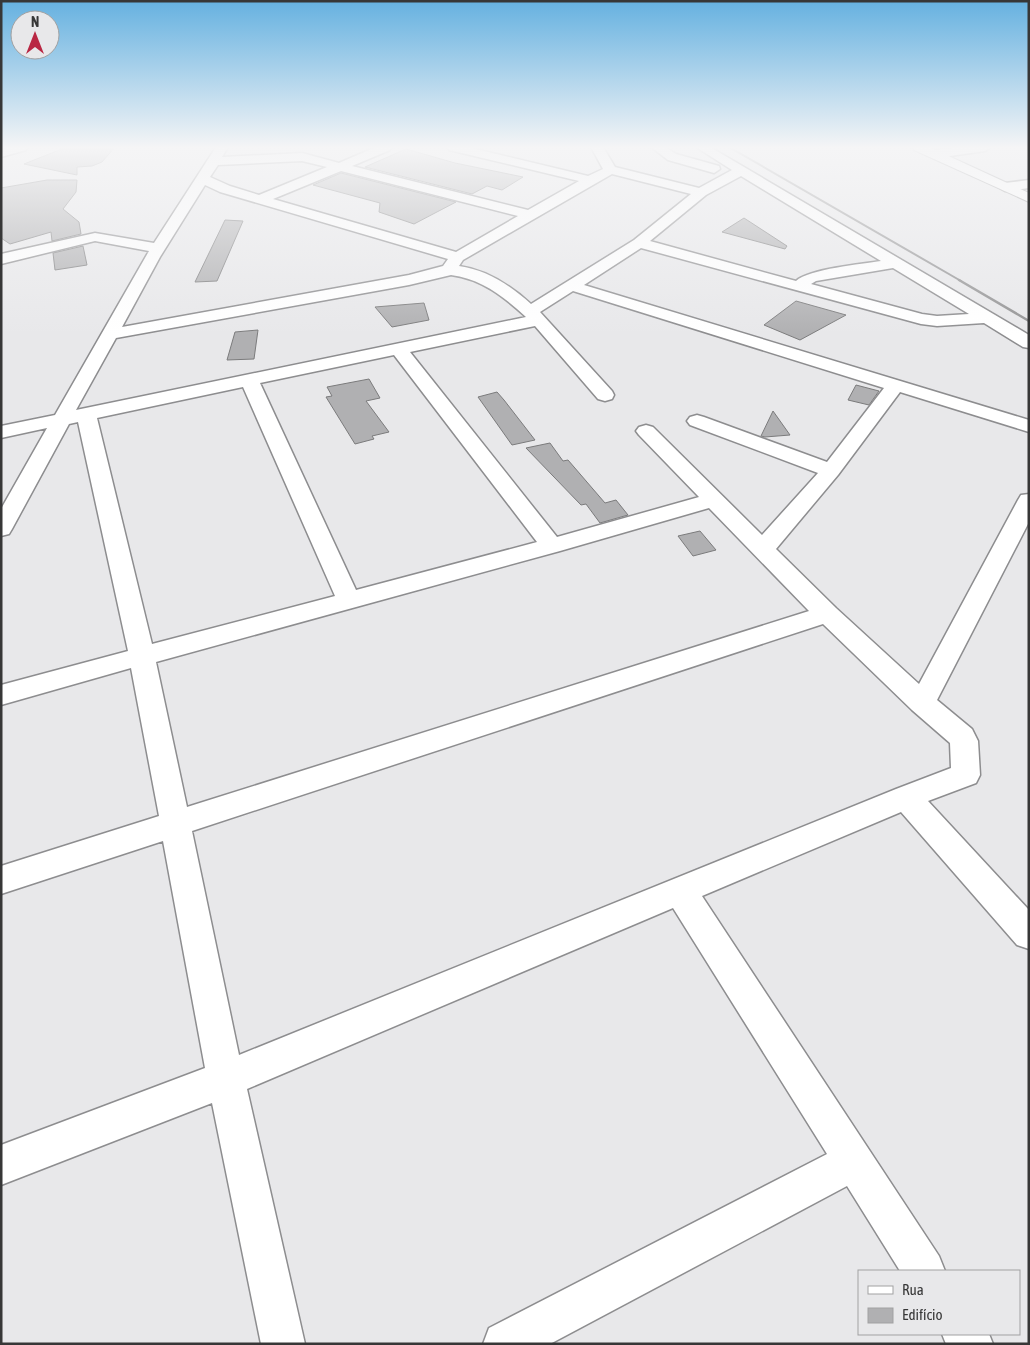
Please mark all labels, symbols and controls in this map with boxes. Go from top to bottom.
north arrow [10,10,60,60]
text: N [31,14,39,30]
legend [858,1270,1020,1335]
text: Rua [902,1281,924,1298]
text: Edifício [902,1306,943,1323]

